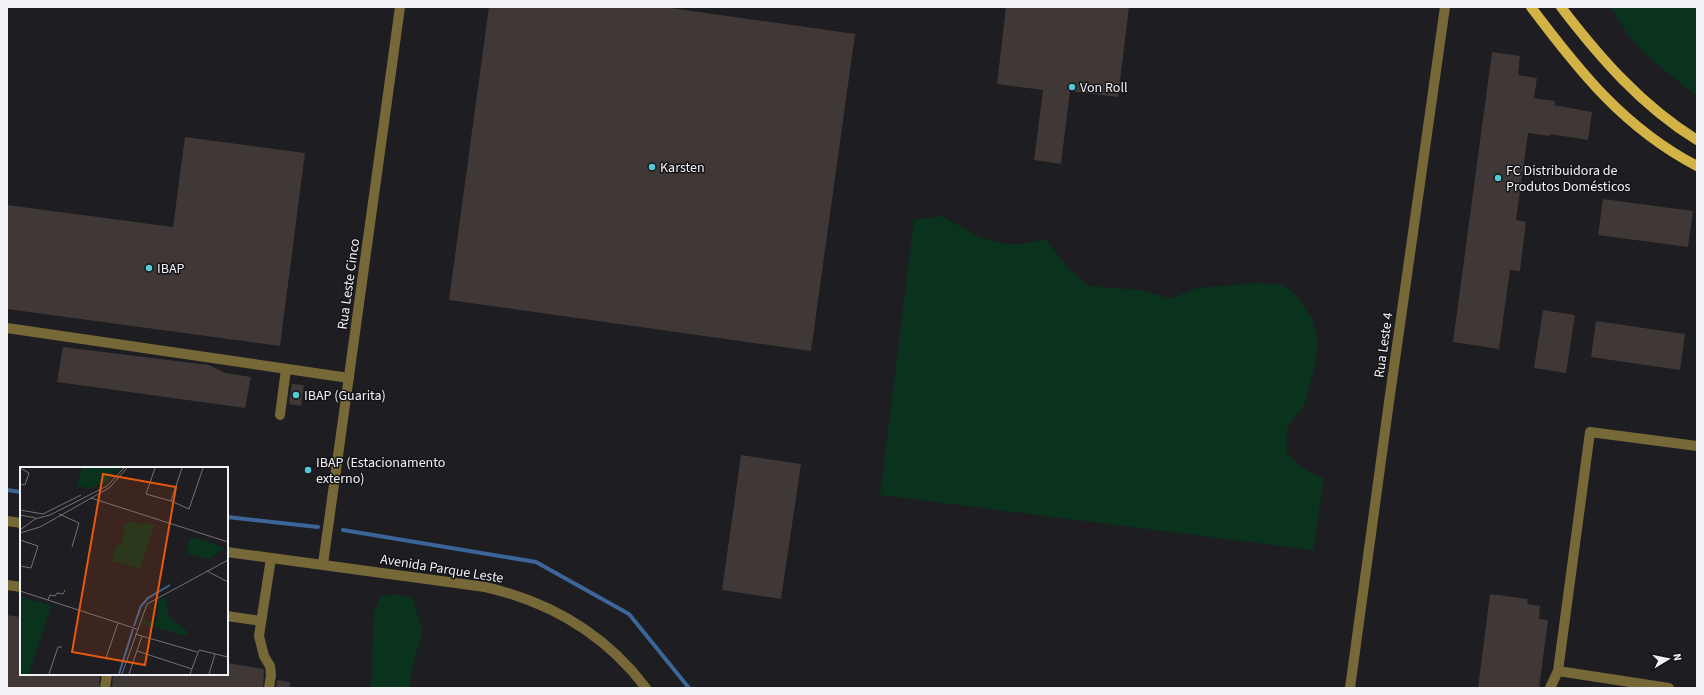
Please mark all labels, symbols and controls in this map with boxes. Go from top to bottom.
place label: Von Roll [1080,78,1128,98]
marker: Von Roll [1067,82,1077,92]
place label: Karsten [660,158,705,178]
place label: FC Distribuidora de Produtos Domésticos [1506,161,1631,197]
marker: Karsten [647,162,657,172]
marker: FC Distribuidora de Produtos Domésticos [1493,173,1503,183]
street label: Rua Leste Cinco [333,237,365,331]
place label: IBAP [157,259,185,279]
marker: IBAP [144,263,154,273]
street label: Rua Leste 4 [1370,311,1398,379]
place label: IBAP (Guarita) [304,386,386,406]
marker: IBAP (Guarita) [291,390,301,400]
place label: IBAP (Estacionamento externo) [316,453,445,489]
marker: IBAP (Estacionamento externo) [303,465,313,475]
inset map [20,467,228,675]
street label: Avenida Parque Leste [379,549,505,589]
north arrow [1648,639,1688,679]
text: N [1669,652,1685,662]

